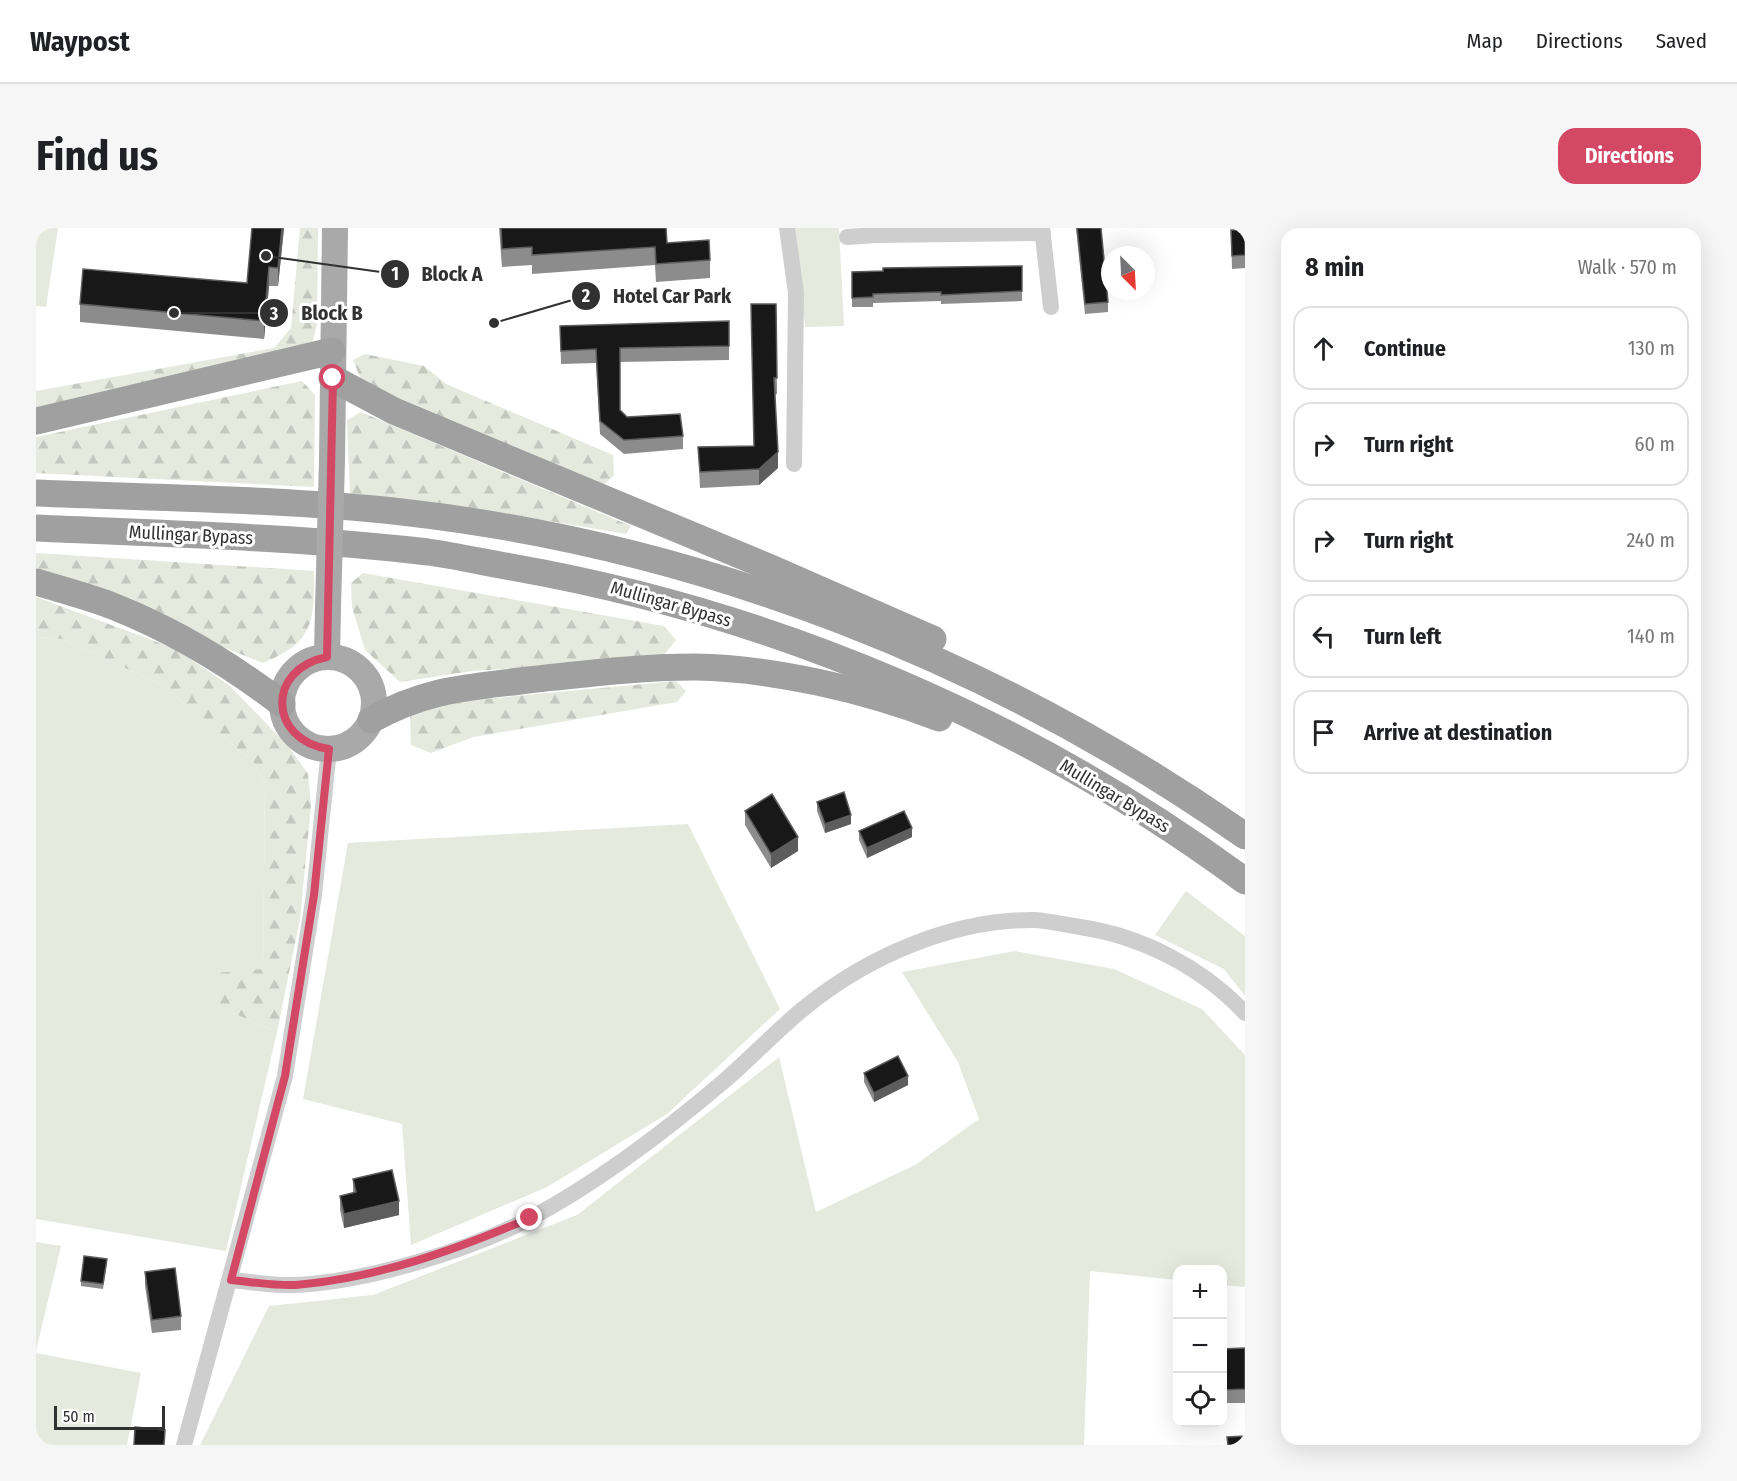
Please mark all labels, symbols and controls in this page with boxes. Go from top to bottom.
text: Waypost [30,25,130,58]
text: Map [1466,28,1503,54]
text: Directions [1536,28,1623,54]
text: Saved [1656,28,1707,54]
button: Directions [1558,128,1701,184]
text: Find us [36,131,158,181]
north arrow [1101,246,1155,300]
text: 8 min [1305,252,1364,283]
callout: Block A [380,255,495,293]
text: Walk · 570 m [1578,255,1677,279]
text: Block A [421,262,484,286]
text: 1 [391,263,399,285]
callout: Hotel Car Park [571,277,743,315]
text: Hotel Car Park [613,284,732,308]
text: 2 [581,285,590,307]
callout: Block B [259,294,375,332]
text: Block B [301,301,363,325]
text: 3 [269,303,279,325]
icon: ahead [1307,332,1340,365]
text: Continue [1364,335,1446,362]
text: 130 m [1628,336,1675,360]
route start [319,364,345,390]
icon: right [1307,428,1340,461]
text: Turn right [1364,431,1453,458]
text: 60 m [1635,432,1675,456]
street label: Mullingar Bypass [128,521,254,549]
icon: right [1307,524,1340,557]
text: Turn right [1364,527,1453,554]
text: 240 m [1626,528,1675,552]
street label: Mullingar Bypass [608,576,734,632]
icon: left [1307,620,1340,653]
text: Turn left [1364,623,1442,650]
text: 140 m [1627,624,1675,648]
icon: arrive [1307,716,1340,749]
text: Arrive at destination [1364,719,1552,746]
street label: Mullingar Bypass [1056,755,1174,838]
route end [516,1204,542,1230]
map controls [1173,1265,1227,1427]
button: + [1173,1265,1227,1319]
button: − [1173,1319,1227,1373]
button: locate [1173,1373,1227,1427]
scale bar [54,1403,165,1430]
text: 50 m [63,1407,95,1426]

